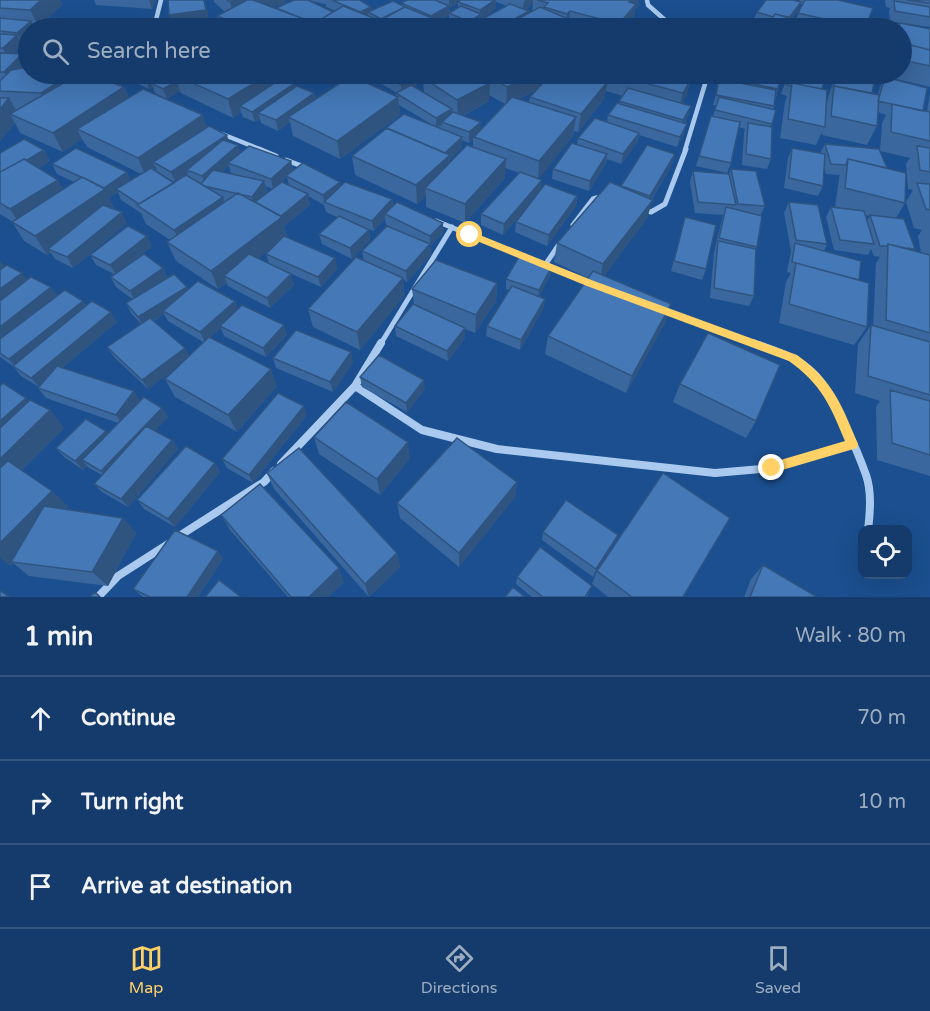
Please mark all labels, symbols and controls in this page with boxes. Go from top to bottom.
search box [18,18,912,84]
icon: search [39,35,72,68]
text: Search here [87,38,211,64]
route start [456,221,482,247]
route end [758,454,784,480]
map controls [858,525,912,579]
button: locate [858,525,912,579]
text: 1 min [24,621,93,652]
text: Walk · 80 m [795,624,906,648]
icon: ahead [24,702,57,735]
text: Continue [81,705,176,731]
text: 70 m [857,706,906,730]
icon: right [24,786,57,819]
text: Turn right [81,789,183,815]
text: 10 m [857,790,906,814]
icon: arrive [24,870,57,903]
text: Arrive at destination [81,873,292,899]
tab: Map [129,942,163,998]
tab: Directions [421,942,497,998]
tab: Saved [755,942,801,998]

